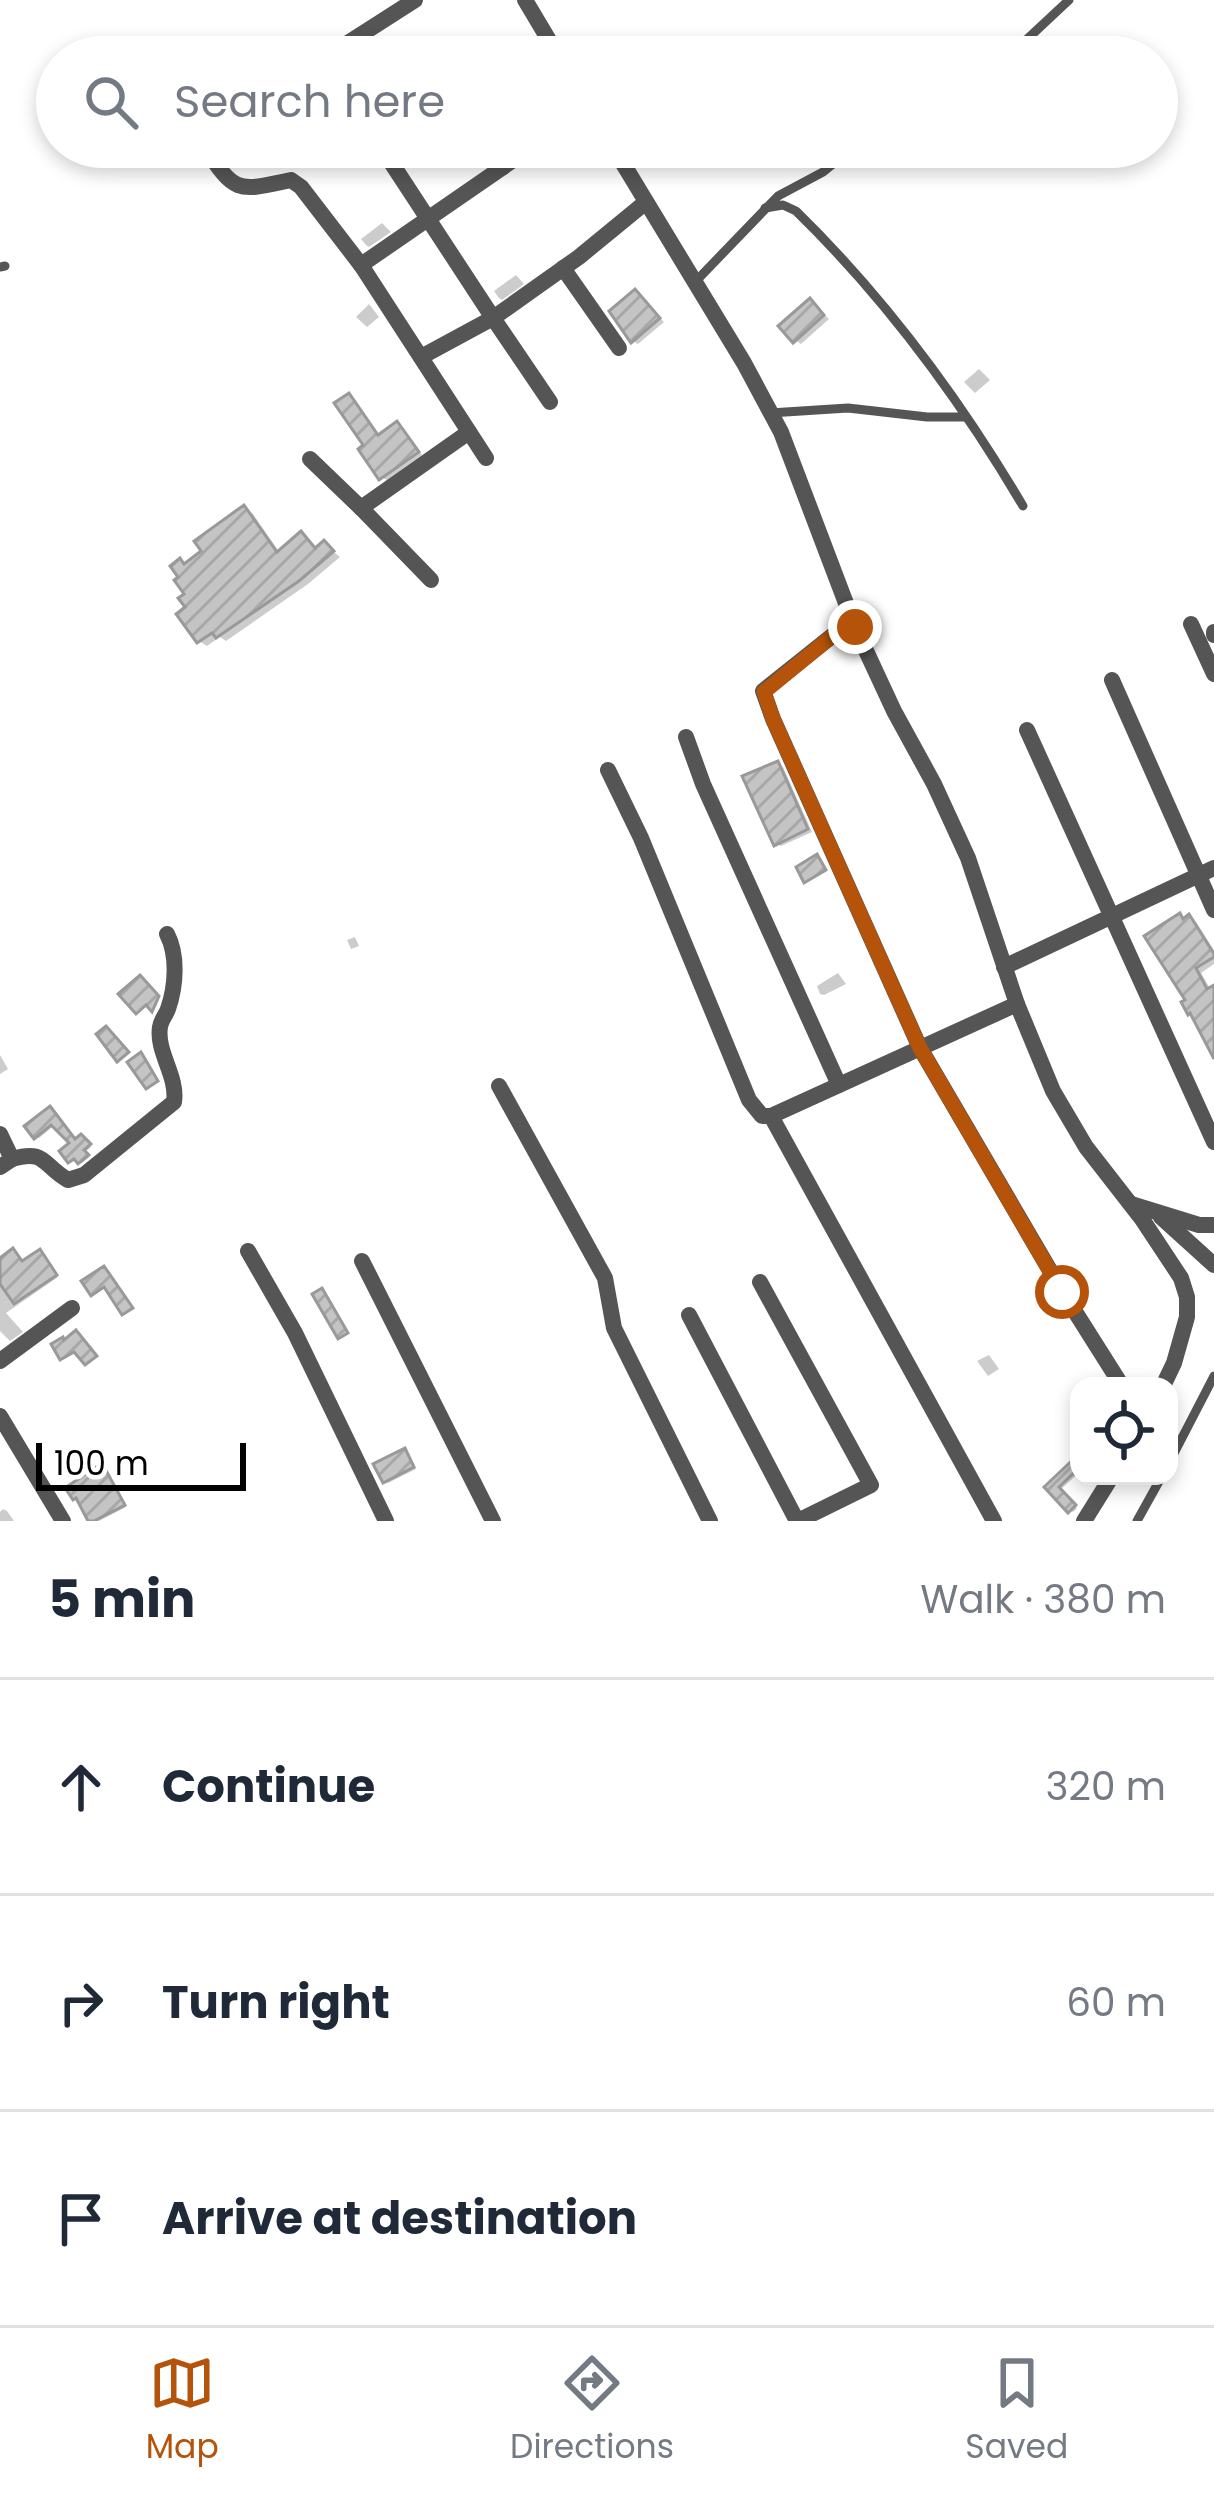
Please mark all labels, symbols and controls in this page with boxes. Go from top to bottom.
search box [36,36,1178,168]
icon: search [78,69,144,135]
text: Search here [174,70,445,133]
route end [828,600,882,654]
route start [1035,1265,1089,1319]
map controls [1070,1377,1178,1485]
button: locate [1070,1377,1178,1485]
scale bar [36,1437,246,1490]
text: 100 m [54,1440,149,1487]
text: 5 min [48,1563,195,1635]
text: Walk · 380 m [920,1572,1166,1627]
icon: ahead [48,1754,114,1820]
text: Continue [162,1755,375,1818]
text: 320 m [1046,1759,1166,1814]
icon: right [48,1970,114,2036]
text: Turn right [162,1971,390,2034]
text: 60 m [1066,1975,1166,2030]
icon: arrive [48,2186,114,2252]
text: Arrive at destination [162,2187,637,2250]
tab: Map [146,2350,219,2472]
tab: Directions [510,2350,674,2472]
tab: Saved [965,2350,1068,2472]

